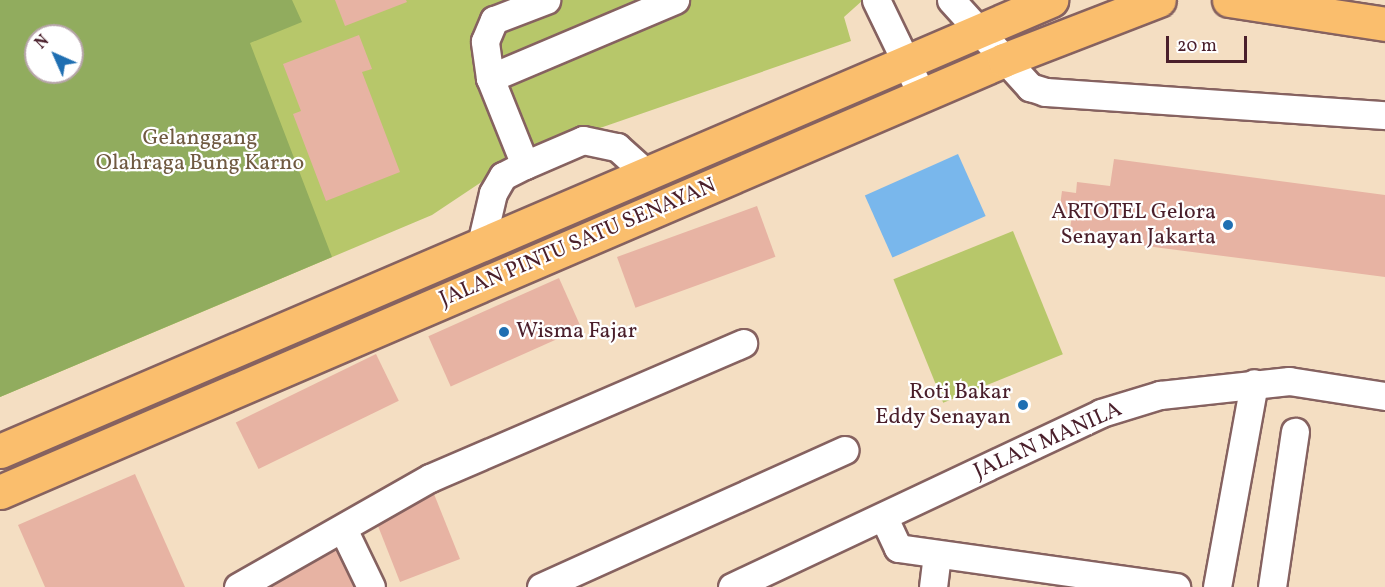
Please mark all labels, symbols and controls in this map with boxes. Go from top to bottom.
north arrow [24,24,84,84]
scale bar [1169,24,1250,62]
text: N [31,31,55,55]
text: 20 m [1177,34,1217,59]
park label: Gelanggang Olahraga Bung Karno [96,125,304,176]
street label: JALAN PINTU SATU SENAYAN [436,173,720,313]
place label: ARTOTEL Gelora Senayan Jakarta [1051,199,1216,250]
marker: ARTOTEL Gelora Senayan Jakarta [1221,218,1235,232]
place label: Wisma Fajar [516,319,637,345]
marker: Wisma Fajar [497,325,511,339]
place label: Roti Bakar Eddy Senayan [875,379,1011,430]
street label: JALAN MANILA [970,397,1126,485]
marker: Roti Bakar Eddy Senayan [1016,398,1030,412]

